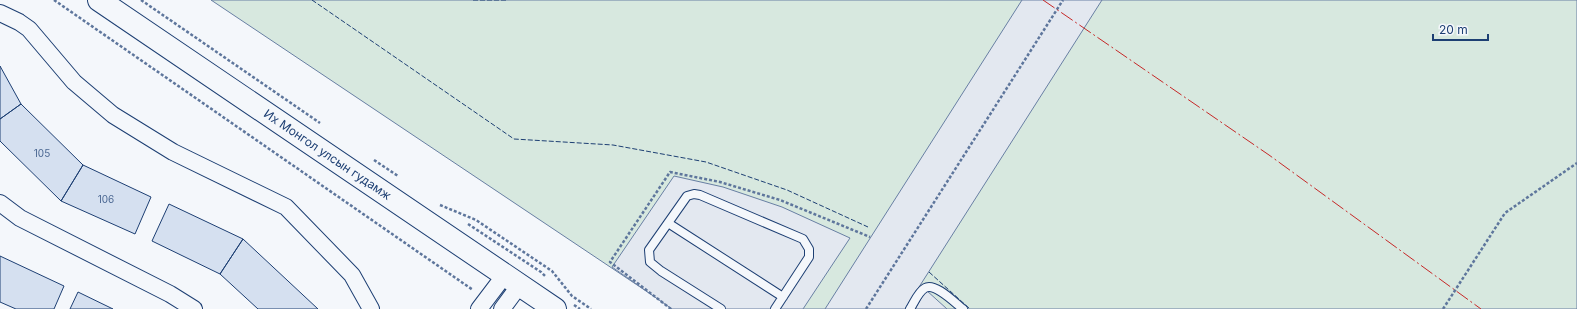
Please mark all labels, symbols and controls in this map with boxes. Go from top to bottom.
scale bar [1433,16,1488,42]
text: 20 m [1439,22,1468,37]
street label: Их Монгол улсын гудамж [261,106,395,203]
house number: 105 [34,147,50,159]
house number: 106 [98,193,114,205]

